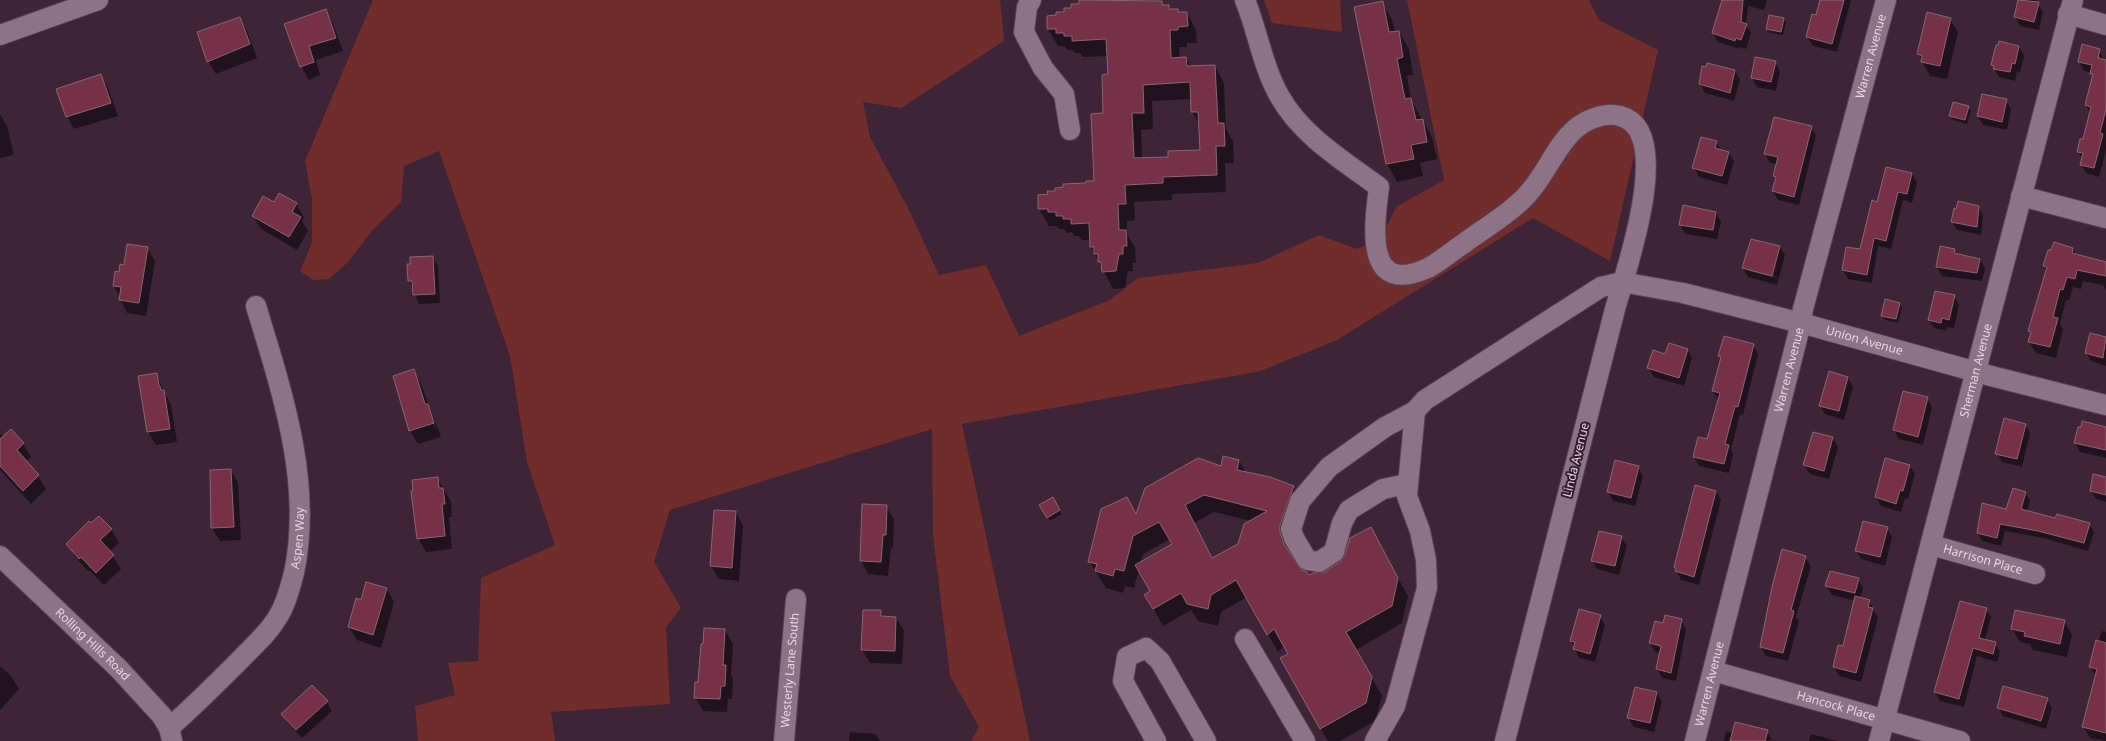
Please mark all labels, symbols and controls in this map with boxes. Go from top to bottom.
street label: Warren Avenue [1851,12,1890,100]
street label: Union Avenue [1824,321,1905,359]
street label: Sherman Avenue [1955,321,1996,419]
street label: Warren Avenue [1770,325,1808,414]
street label: Linda Avenue [1558,421,1593,499]
street label: Aspen Way [286,506,308,570]
street label: Harrison Place [1941,540,2025,578]
street label: Rolling Hills Road [52,604,134,684]
street label: Westerly Lane South [776,612,803,728]
street label: Warren Avenue [1690,639,1728,728]
street label: Hancock Place [1795,686,1878,725]

